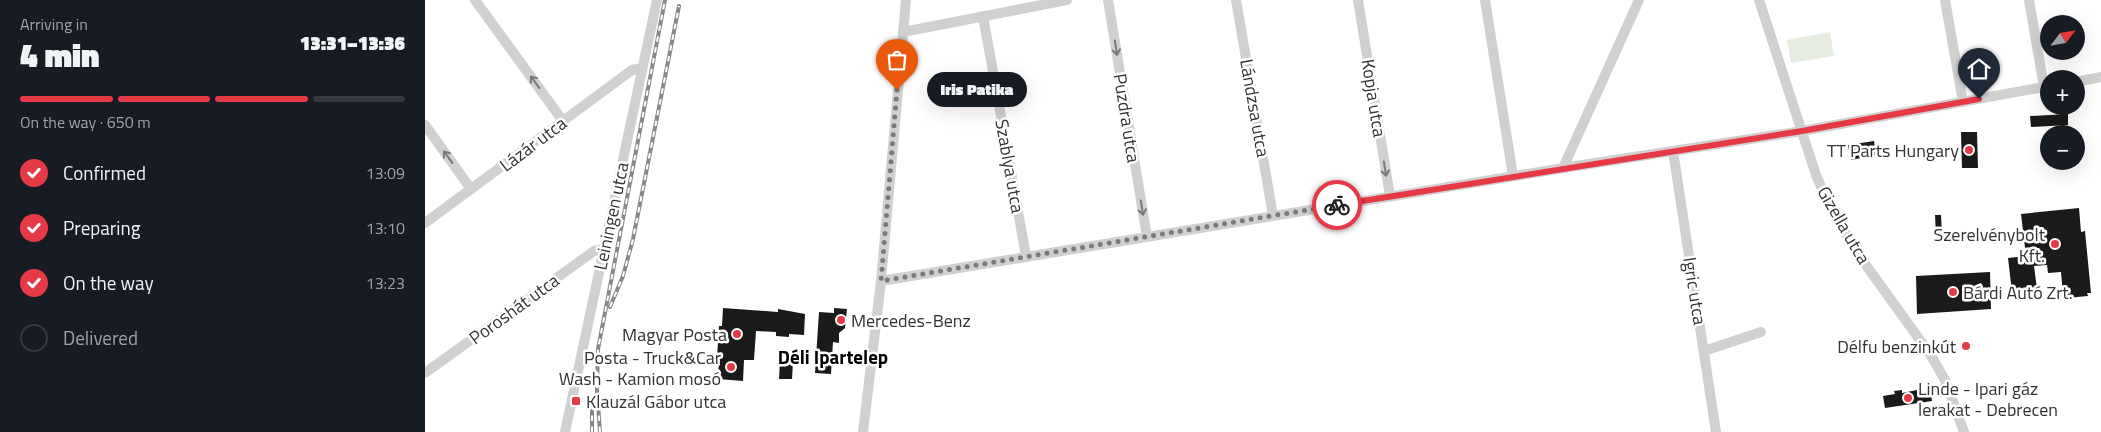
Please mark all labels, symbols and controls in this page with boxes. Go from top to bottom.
text: Arriving in [20,12,88,36]
north arrow [2040,15,2085,60]
map controls [2040,15,2085,170]
text: 13:31–13:36 [300,28,405,57]
text: 4 min [20,31,100,79]
pin [876,39,918,90]
one-way arrow [1111,40,1121,56]
icon: bag [883,46,911,74]
pin [1958,48,2000,99]
icon: home [1965,55,1993,83]
street label: Lándzsa utca [1233,57,1277,159]
street label: Kopja utca [1355,57,1393,139]
button: + [2040,70,2085,115]
callout: Iris Patika [927,72,1027,108]
street label: Puzdra utca [1107,72,1147,164]
one-way arrow [530,75,540,89]
text: Iris Patika [941,77,1013,101]
text: On the way · 650 m [20,110,151,134]
street label: Lázár utca [494,110,572,178]
street label: Szablya utca [988,117,1032,215]
button: − [2040,125,2085,170]
place label: TT Parts Hungary [1827,137,1959,164]
marker: TT Parts Hungary [1963,144,1975,156]
one-way arrow [443,150,453,164]
text: Confirmed [63,158,146,187]
icon: check [20,159,48,187]
street label: Leiningen utca [586,160,636,272]
text: 13:09 [366,161,405,185]
one-way arrow [1381,161,1391,177]
courier [1312,180,1362,230]
street label: Gizella utca [1811,181,1877,269]
icon: bike [1323,191,1351,219]
one-way arrow [1138,200,1148,216]
text: Preparing [63,213,140,242]
icon: check [20,214,48,242]
text: 13:10 [366,216,405,240]
place label: Szerelvénybolt Kft. [1933,221,2046,269]
marker: Szerelvénybolt Kft. [2049,238,2061,250]
street label: Igric utca [1676,255,1714,327]
street label: Poroshát utca [463,267,565,351]
text: On the way [63,268,154,297]
icon: check [20,269,48,297]
text: 13:23 [366,271,405,295]
place label: Bárdi Autó Zrt. [1963,279,2073,306]
marker: Bárdi Autó Zrt. [1947,286,1959,298]
place label: Mercedes-Benz [851,307,971,334]
marker: Mercedes-Benz [835,314,847,326]
place label: Magyar Posta [622,321,727,348]
text: Delivered [63,323,138,352]
marker: Magyar Posta [731,328,743,340]
place label: Délfu benzinkút [1837,333,1957,360]
marker: Délfu benzinkút [1960,340,1972,352]
district label: Déli Ipartelep [778,342,888,371]
place label: Posta - Truck&Car Wash - Kamion mosó [559,344,721,392]
marker: Posta - Truck&Car Wash - Kamion mosó [725,361,737,373]
place label: Linde - Ipari gáz lerakat - Debrecen [1918,375,2058,423]
place label: Klauzál Gábor utca [586,388,726,415]
marker: Linde - Ipari gáz lerakat - Debrecen [1902,392,1914,404]
marker: Klauzál Gábor utca [570,395,582,407]

